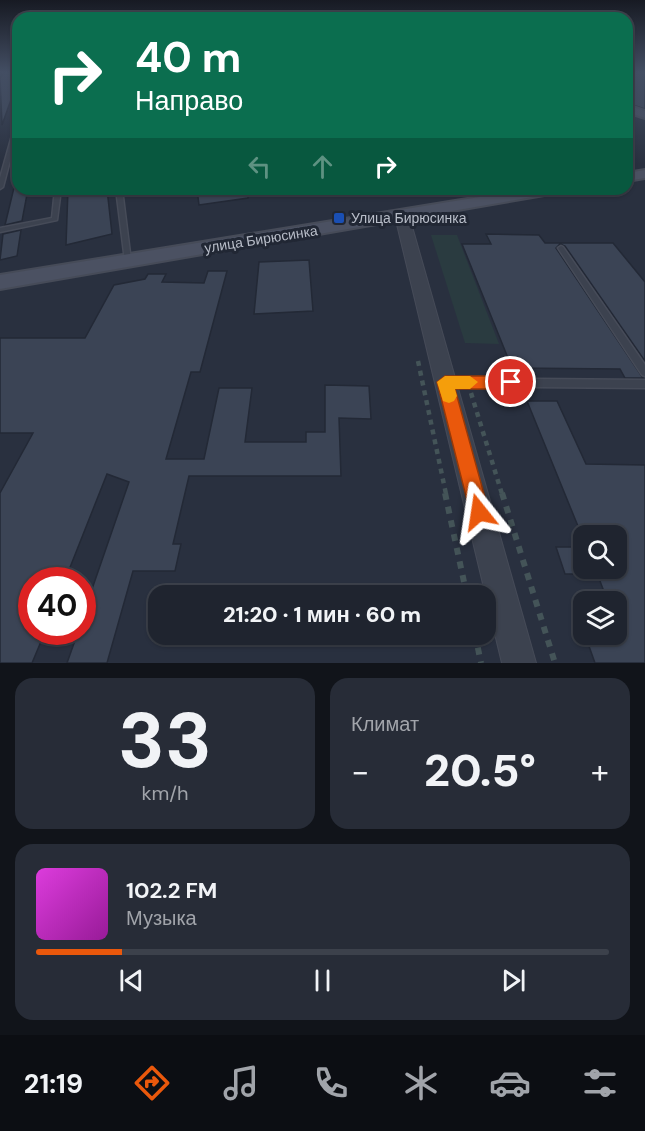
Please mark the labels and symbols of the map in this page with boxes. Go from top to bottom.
place label: Улица Бирюсинка [351,209,467,227]
marker: Улица Бирюсинка [332,211,346,225]
street label: улица Бирюсинка [203,221,319,257]
pin [485,356,536,407]
position arrow [447,480,511,544]
speed limit sign: 40 [18,567,96,645]

